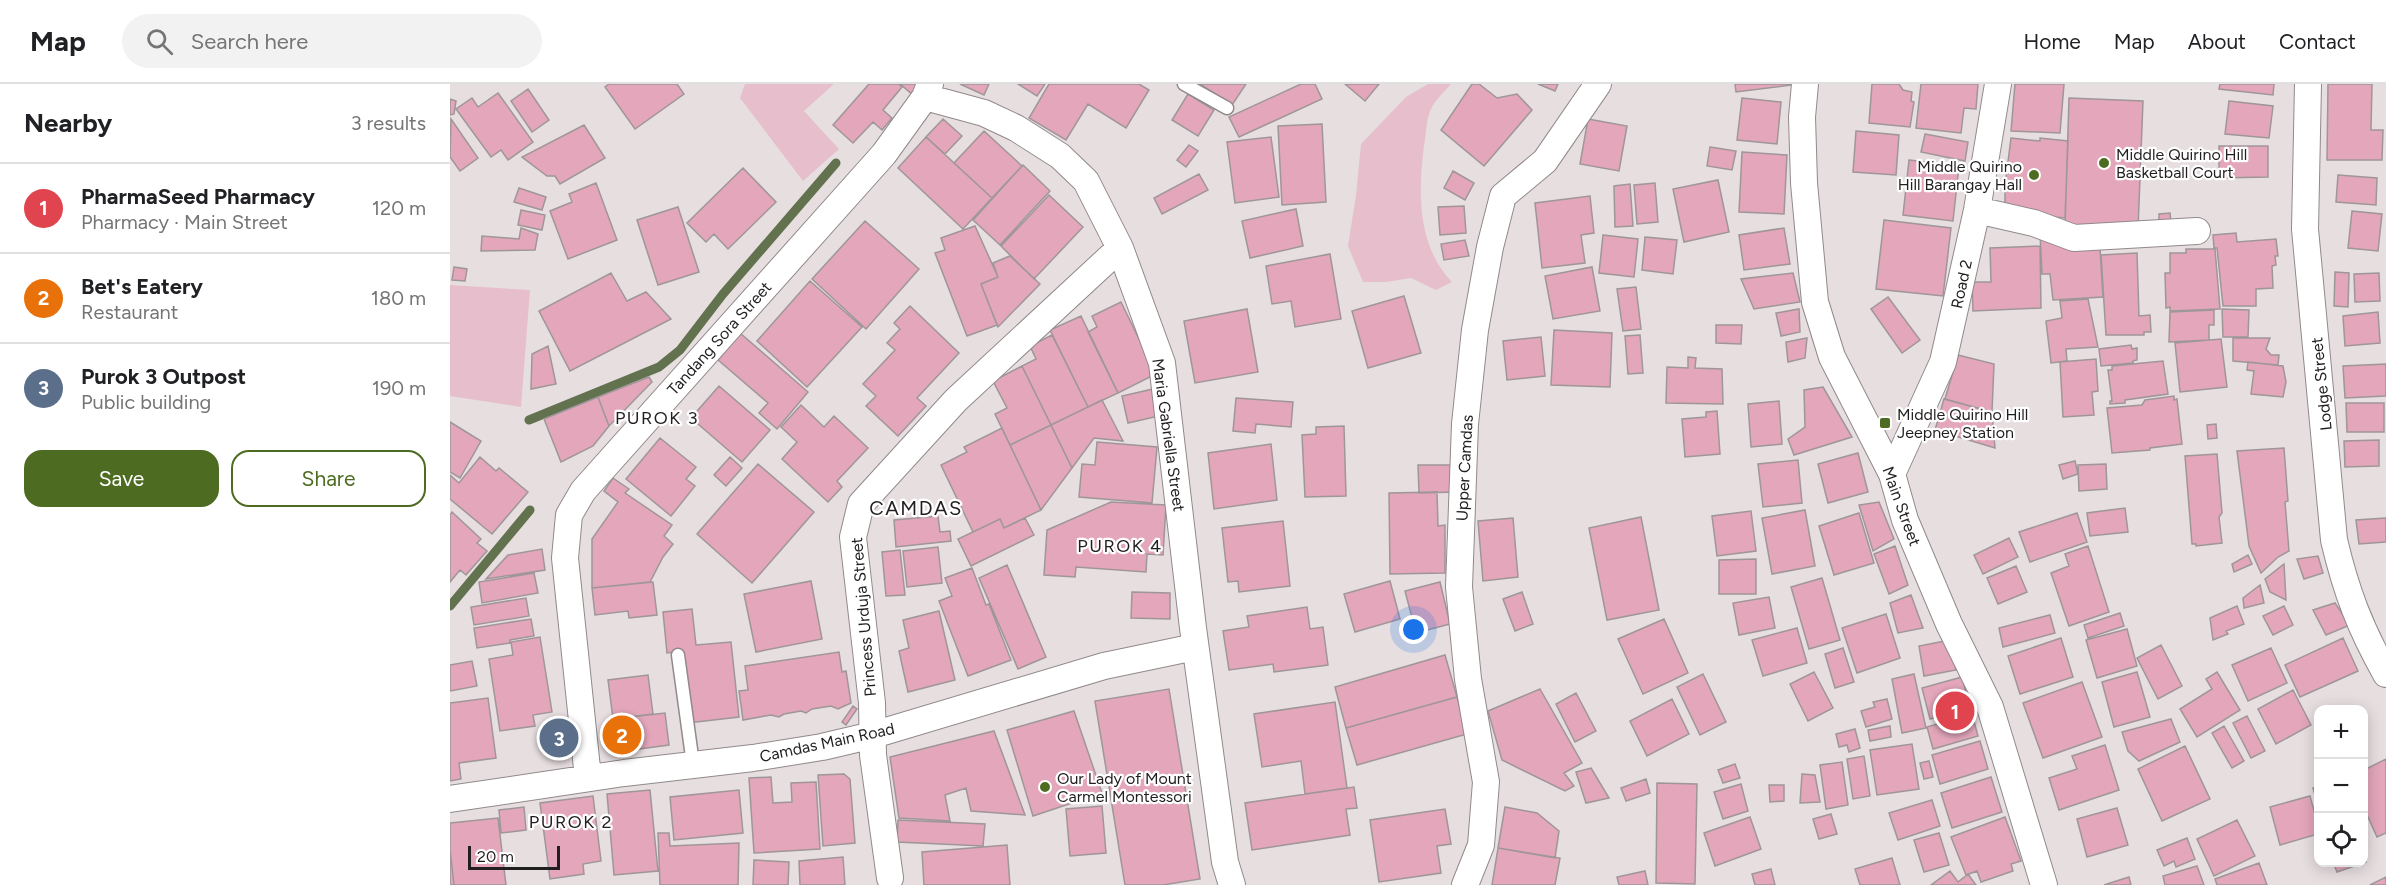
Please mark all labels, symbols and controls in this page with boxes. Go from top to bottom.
search box [122,14,542,68]
text: Map [30,24,86,58]
icon: search [143,25,176,58]
text: Search here [191,28,308,55]
text: Home [2024,29,2081,54]
text: Map [2114,29,2155,54]
text: About [2188,29,2246,54]
text: Contact [2279,29,2356,54]
text: Nearby [24,107,112,139]
text: 3 results [351,111,426,135]
place label: Middle Quirino Hill Basketball Court [2116,145,2247,182]
marker: Middle Quirino Hill Basketball Court [2097,156,2111,170]
place label: Middle Quirino Hill Barangay Hall [1898,157,2022,194]
marker: Middle Quirino Hill Barangay Hall [2027,168,2041,182]
text: PharmaSeed Pharmacy [81,183,315,210]
text: 1 [39,196,48,220]
text: 120 m [372,196,426,220]
text: Pharmacy · Main Street [81,210,288,234]
street label: Road 2 [1947,258,1976,310]
text: Bet's Eatery [81,273,203,300]
street label: Tandang Sora Street [663,278,775,399]
text: 2 [38,286,49,310]
text: 180 m [371,286,426,310]
text: Restaurant [81,300,178,324]
street label: Lodge Street [2307,336,2336,432]
street label: Maria Gabriella Street [1148,357,1189,513]
text: Purok 3 Outpost [81,363,246,390]
text: 3 [38,376,49,400]
text: 190 m [372,376,426,400]
text: Public building [81,390,211,414]
place label: Middle Quirino Hill Jeepney Station [1897,405,2028,442]
district label: PUROK 3 [615,407,699,429]
street label: Upper Camdas [1452,414,1477,522]
marker: Middle Quirino Hill Jeepney Station [1878,416,1892,430]
button: Save [24,450,219,507]
button: Share [231,450,426,507]
street label: Main Street [1878,464,1925,548]
district label: CAMDAS [869,496,963,520]
district label: PUROK 4 [1077,535,1163,557]
street label: Princess Urduja Street [847,537,880,697]
your location [1399,615,1428,644]
pin: 1 [1936,688,1974,734]
map controls [2314,705,2368,867]
button: + [2314,705,2368,759]
pin: 2 [602,712,642,758]
pin: 3 [540,716,578,760]
street label: Camdas Main Road [758,719,896,766]
button: − [2314,759,2368,813]
place label: Our Lady of Mount Carmel Montessori [1057,769,1192,806]
marker: Our Lady of Mount Carmel Montessori [1038,780,1052,794]
district label: PUROK 2 [529,811,613,833]
button: locate [2314,813,2368,867]
scale bar [468,843,560,870]
text: 20 m [477,847,514,866]

